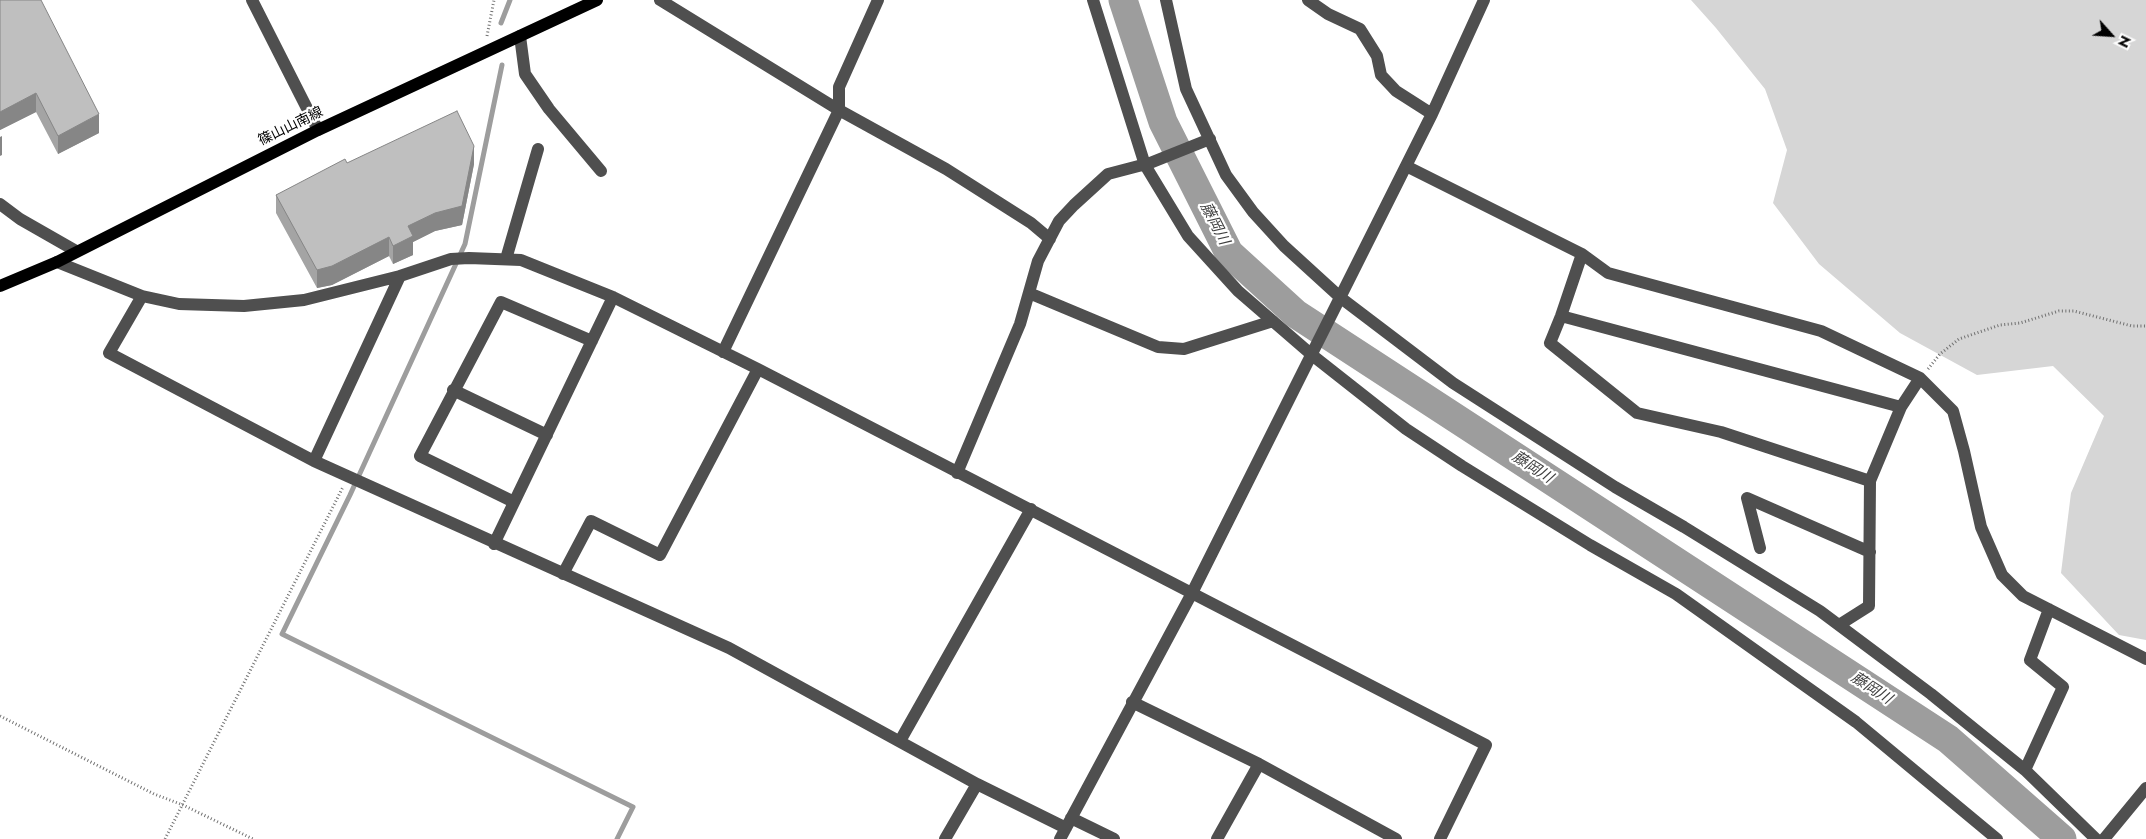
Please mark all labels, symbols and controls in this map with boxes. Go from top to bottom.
north arrow [2086,10,2136,60]
text: N [2113,32,2136,51]
street label: 篠山山南線 [256,104,326,150]
water label: 藤岡川 [1196,200,1232,248]
water label: 藤岡川 [1508,448,1556,488]
water label: 藤岡川 [1847,669,1895,709]

